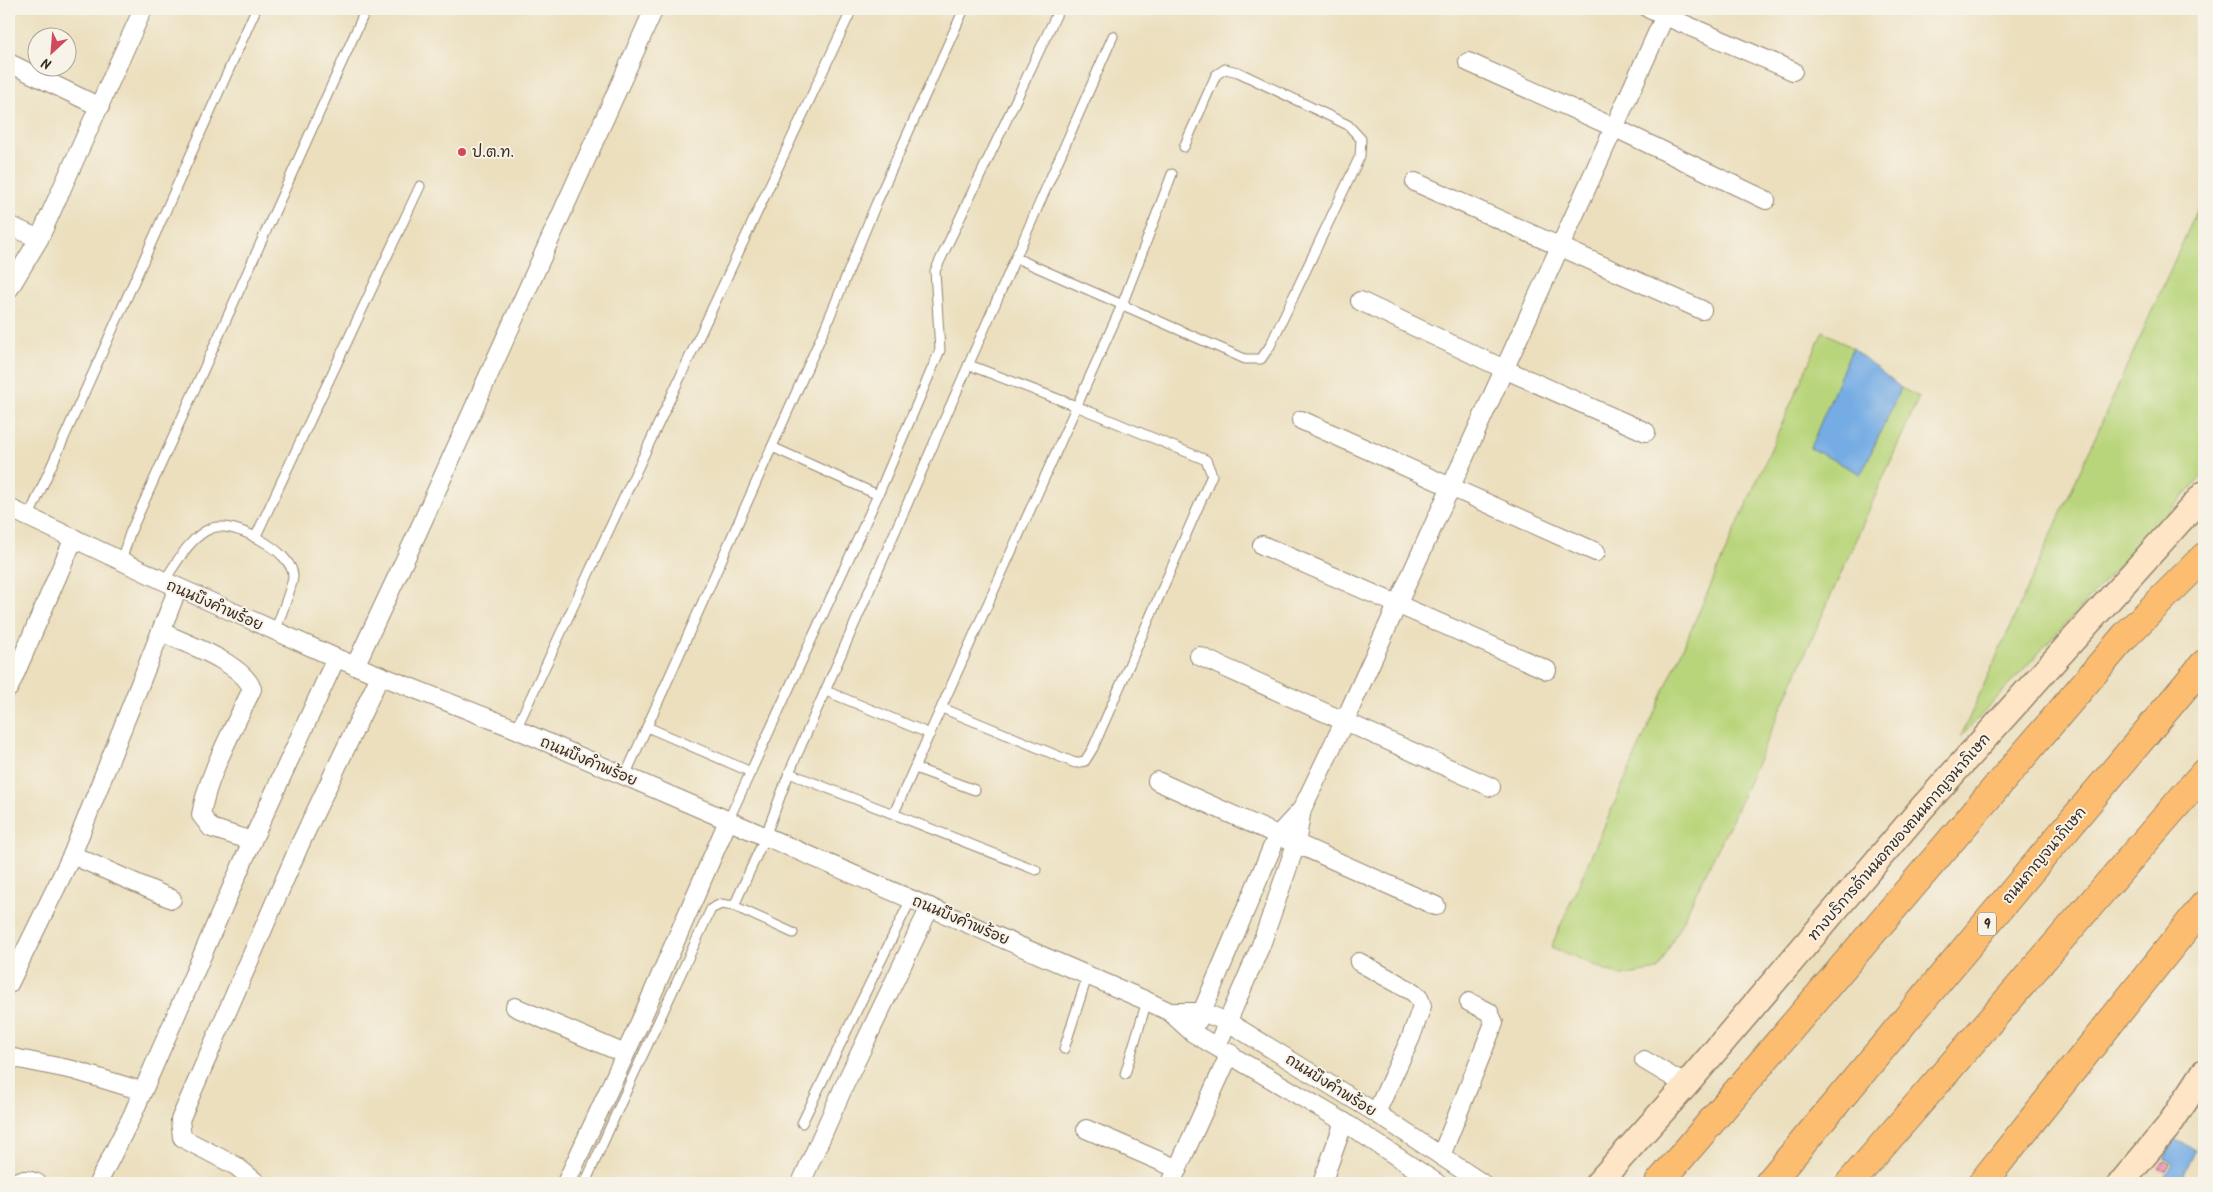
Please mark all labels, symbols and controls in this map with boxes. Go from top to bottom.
north arrow [28,28,78,78]
text: N [38,51,56,75]
place label: ป.ต.ท. [472,141,514,165]
marker: ป.ต.ท. [456,146,468,158]
street label: ถนนบึงคำพร้อย [162,574,267,638]
street label: ทางบริการด้านนอกของถนนกาญจนาภิเษก [1803,728,1997,947]
street label: ถนนบึงคำพร้อย [536,731,641,793]
street label: ถนนกาญจนาภิเษก [1997,802,2093,910]
street label: ถนนบึงคำพร้อย [908,890,1013,952]
road number: 9 [1978,912,1996,936]
street label: ถนนบึงคำพร้อย [1280,1048,1381,1123]

